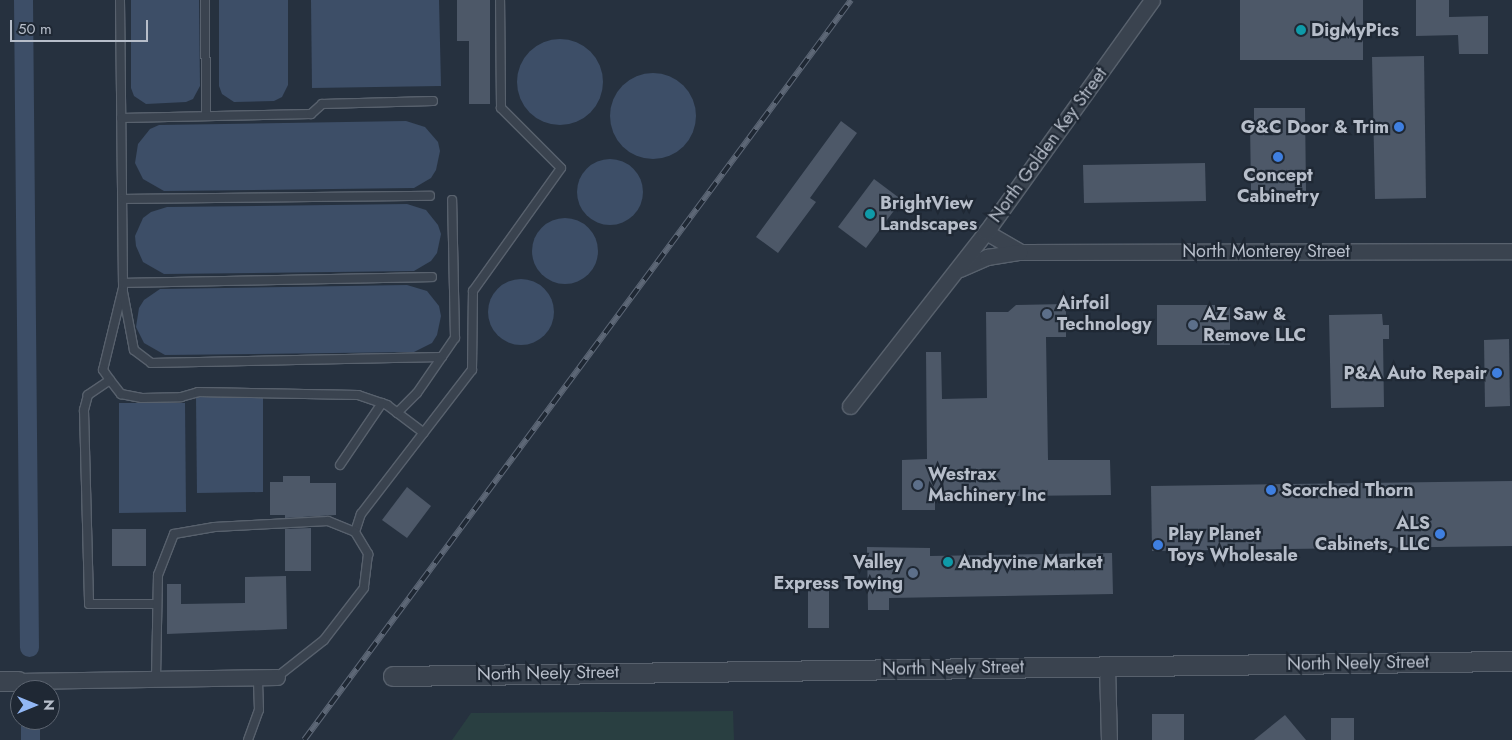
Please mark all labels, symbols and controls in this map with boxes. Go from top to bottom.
scale bar [12,10,150,42]
text: 50 m [18,18,52,40]
place label: DigMyPics [1311,19,1399,41]
marker: DigMyPics [1295,24,1307,36]
street label: North Golden Key Street [985,63,1111,227]
place label: G&C Door & Trim [1241,116,1389,138]
marker: G&C Door & Trim [1393,121,1405,133]
marker: Concept Cabinetry [1272,151,1284,163]
place label: Concept Cabinetry [1237,165,1319,208]
place label: BrightView Landscapes [880,193,977,235]
marker: BrightView Landscapes [864,208,876,220]
street label: North Monterey Street [1182,240,1350,262]
place label: Airfoil Technology [1057,293,1152,336]
place label: AZ Saw & Remove LLC [1203,304,1306,346]
marker: Airfoil Technology [1041,308,1053,320]
marker: AZ Saw & Remove LLC [1187,319,1199,331]
place label: P&A Auto Repair [1344,362,1487,384]
marker: P&A Auto Repair [1491,367,1503,379]
place label: Westrax Machinery Inc [928,464,1046,506]
marker: Westrax Machinery Inc [912,479,924,491]
place label: Scorched Thorn [1281,479,1414,501]
marker: Scorched Thorn [1265,484,1277,496]
place label: ALS Cabinets, LLC [1315,513,1430,556]
place label: Play Planet Toys Wholesale [1168,524,1298,566]
marker: ALS Cabinets, LLC [1434,528,1446,540]
marker: Play Planet Toys Wholesale [1152,539,1164,551]
place label: Andyvine Market [958,551,1102,573]
place label: Valley Express Towing [774,552,903,594]
marker: Andyvine Market [942,556,954,568]
marker: Valley Express Towing [907,567,919,579]
street label: North Neely Street [1287,651,1429,675]
street label: North Neely Street [882,656,1024,680]
street label: North Neely Street [477,661,619,685]
north arrow [10,680,60,730]
text: N [39,699,59,711]

